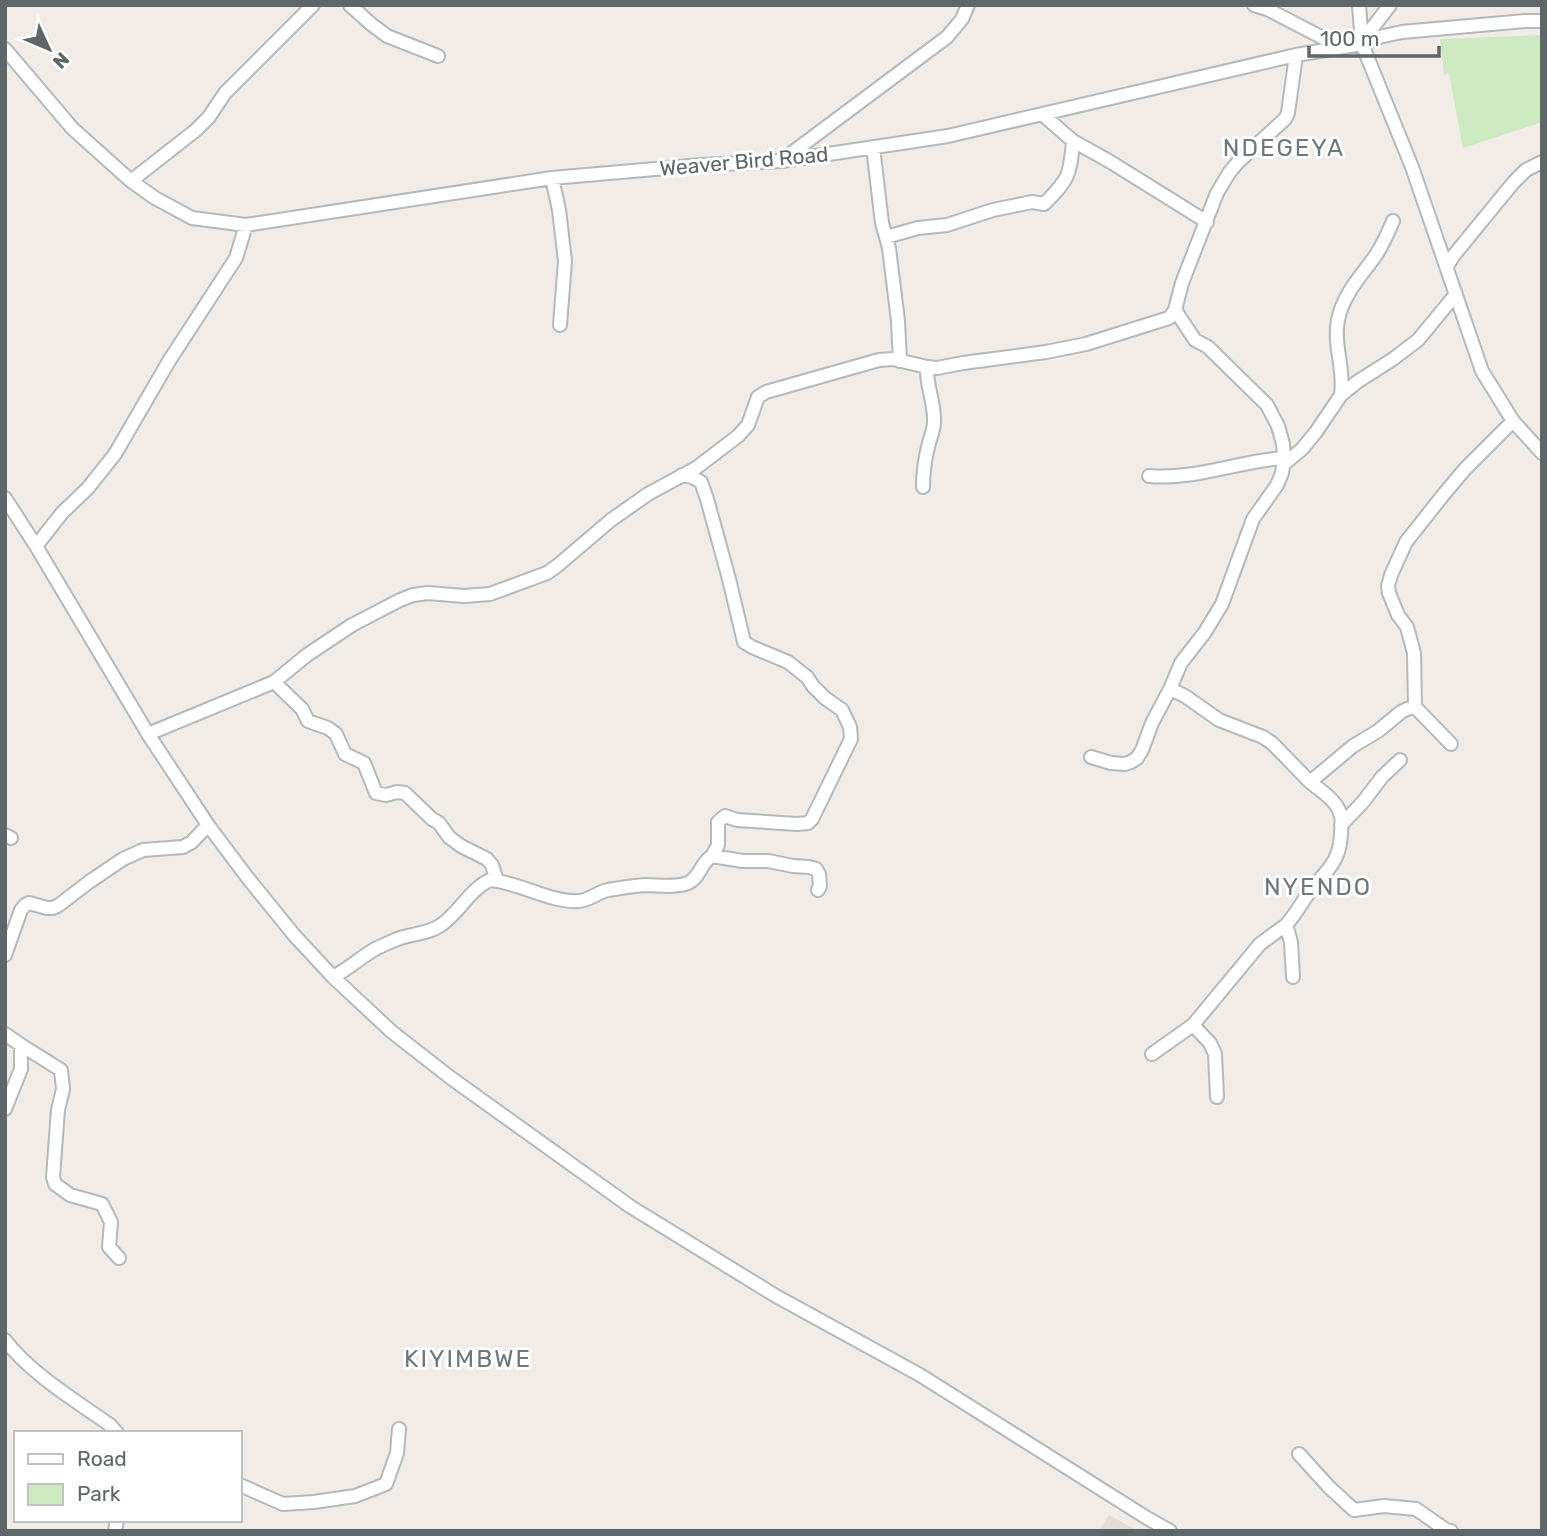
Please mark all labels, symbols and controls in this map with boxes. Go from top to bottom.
north arrow [14,14,84,84]
scale bar [1309,14,1438,58]
text: 100 m [1320,26,1379,51]
text: N [48,48,74,73]
district label: NDEGEYA [1223,134,1345,162]
street label: Weaver Bird Road [659,141,829,181]
district label: NYENDO [1264,873,1372,901]
district label: KIYIMBWE [404,1345,532,1373]
legend [14,1431,242,1522]
text: Road [77,1446,127,1471]
text: Park [77,1481,121,1506]

